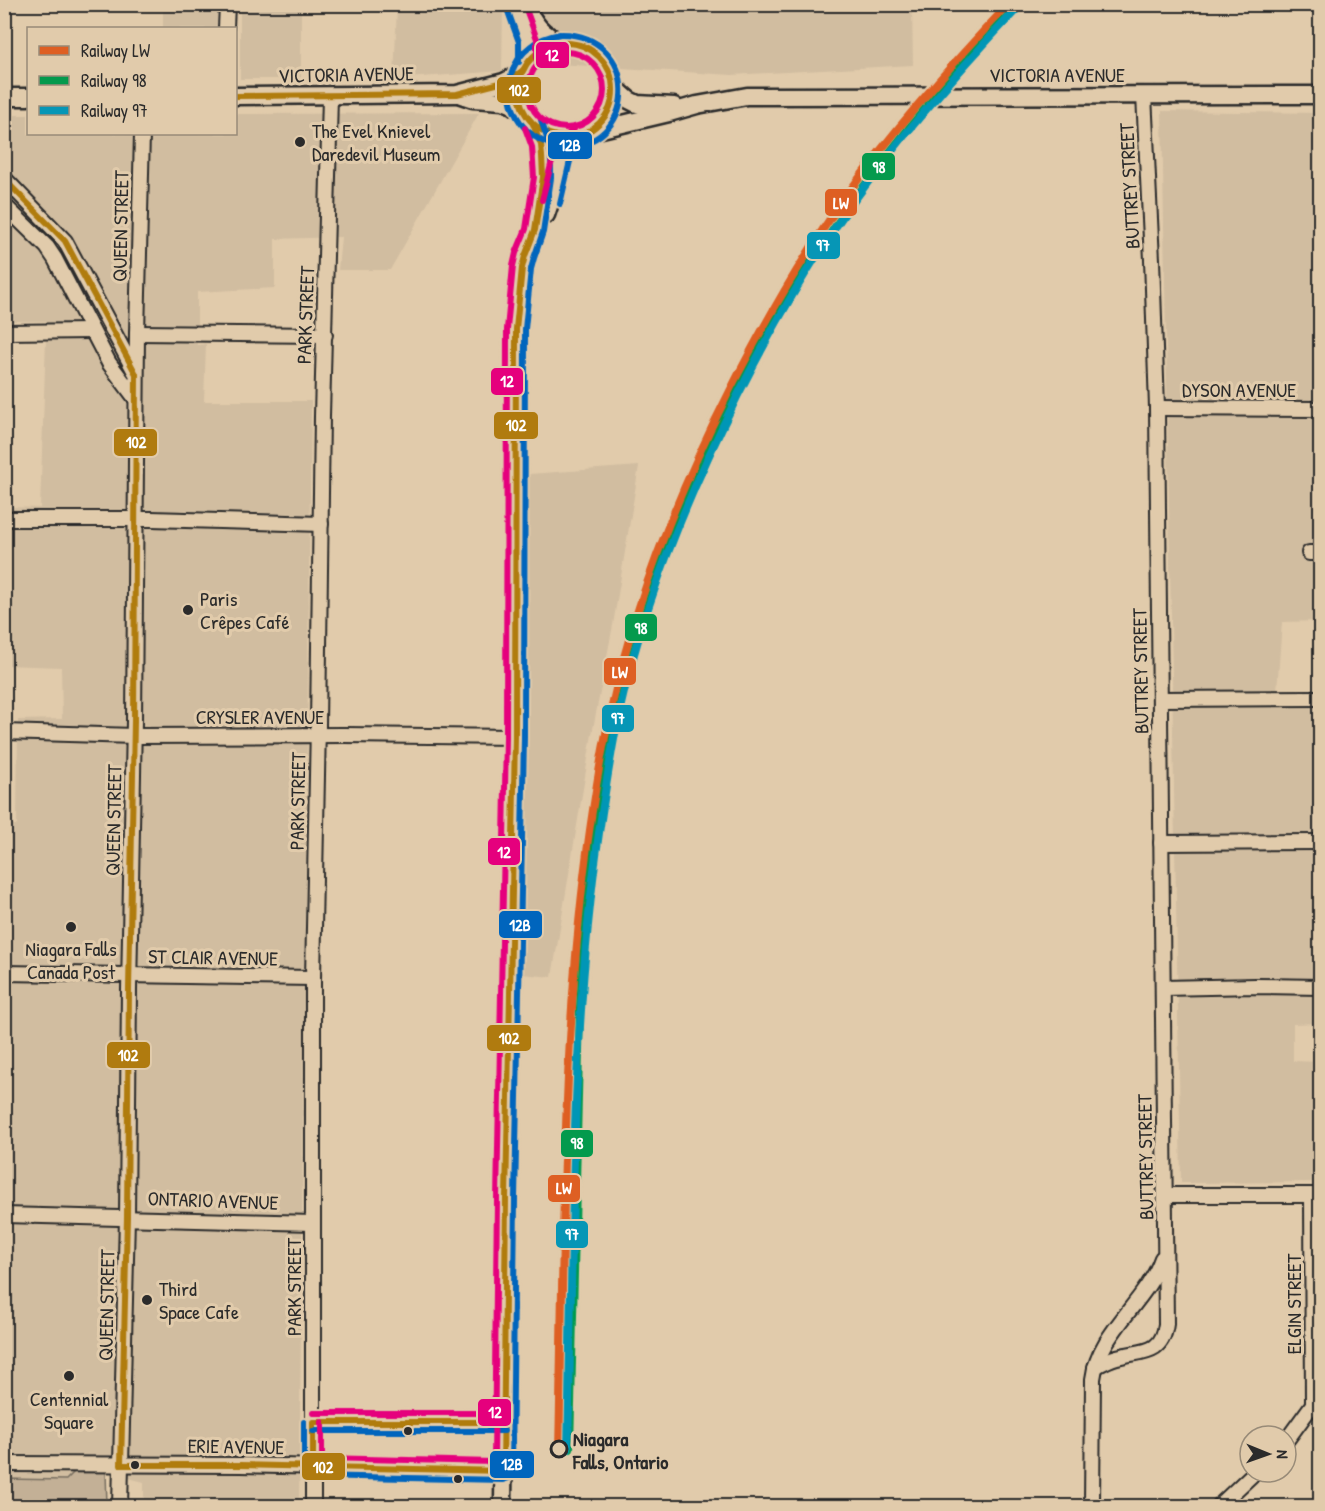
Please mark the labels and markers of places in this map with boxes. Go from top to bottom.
place label: The Evel Knievel Daredevil Museum [312,117,440,167]
marker: The Evel Knievel Daredevil Museum [293,135,307,149]
place label: Paris Crêpes Café [200,585,289,635]
marker: Paris Crêpes Café [181,603,195,617]
marker: Niagara Falls Canada Post [64,920,78,934]
place label: Niagara Falls Canada Post [25,935,117,985]
place label: Third Space Cafe [159,1275,239,1325]
marker: Third Space Cafe [140,1293,154,1307]
marker: Centennial Square [62,1369,76,1383]
place label: Centennial Square [30,1385,109,1435]
unlabelled marker [402,1425,414,1437]
place label: Niagara Falls, Ontario [572,1425,668,1475]
marker: Niagara Falls, Ontario [550,1440,568,1458]
unlabelled marker [129,1459,141,1471]
unlabelled marker [452,1473,464,1485]

